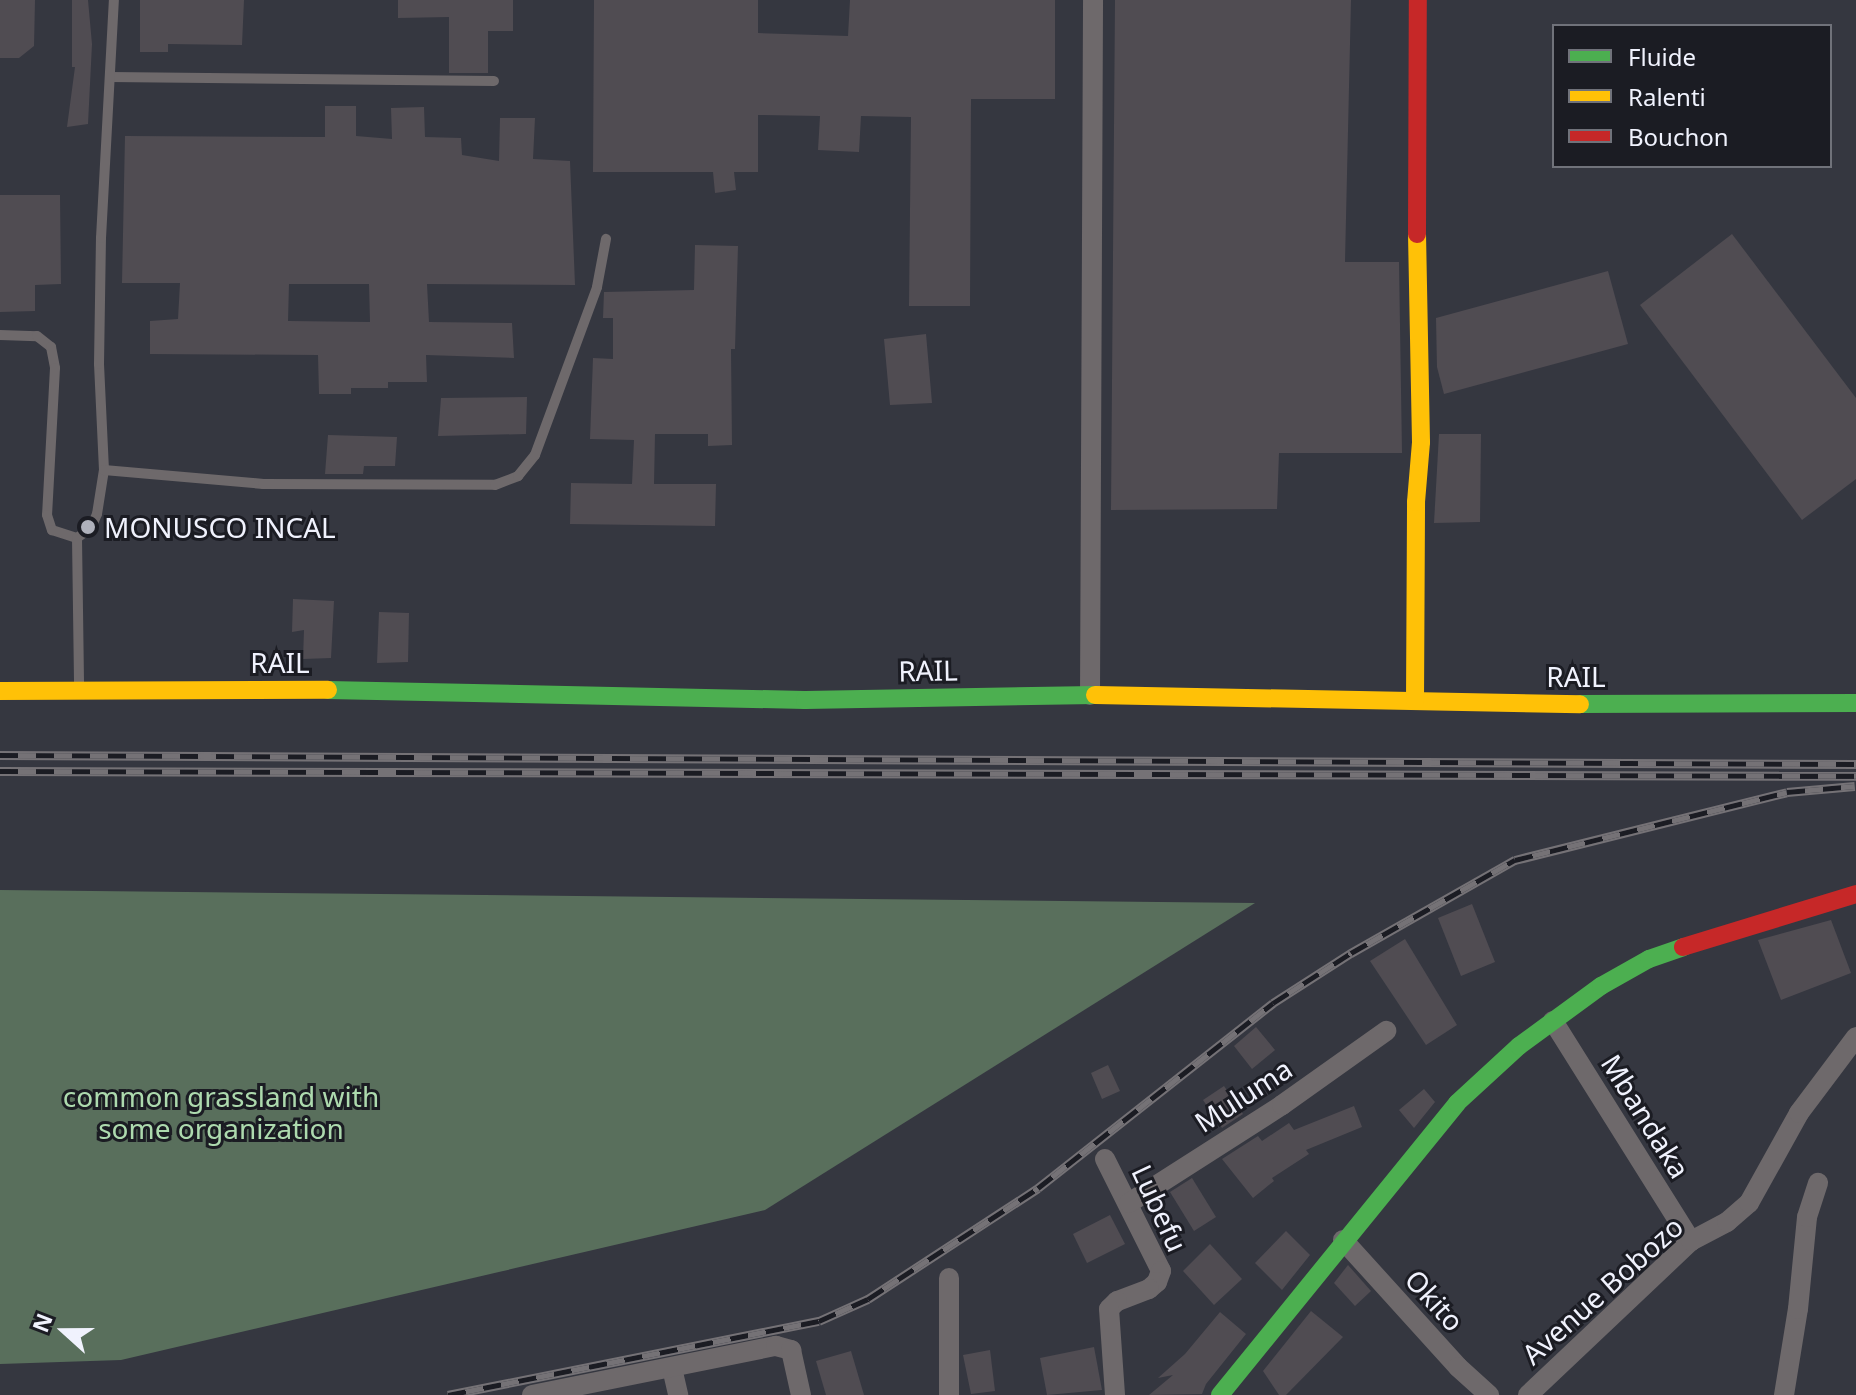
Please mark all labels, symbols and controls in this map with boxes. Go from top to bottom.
legend [1552,24,1832,168]
text: Fluide [1628,40,1696,73]
text: Ralenti [1628,80,1706,113]
text: Bouchon [1628,120,1729,153]
place label: MONUSCO INCAL [104,510,336,544]
marker: MONUSCO INCAL [79,518,97,536]
street label: RAIL [250,645,310,679]
street label: RAIL [898,653,958,687]
street label: RAIL [1546,659,1606,693]
street label: Mbandaka [1595,1048,1697,1184]
street label: Muluma [1188,1051,1298,1139]
park label: common grassland with some organization [63,1079,379,1145]
street label: Lubefu [1125,1159,1195,1257]
street label: Avenue Bobozo [1515,1209,1689,1371]
street label: Okito [1399,1262,1471,1338]
north arrow [24,1291,104,1371]
text: N [24,1309,59,1336]

